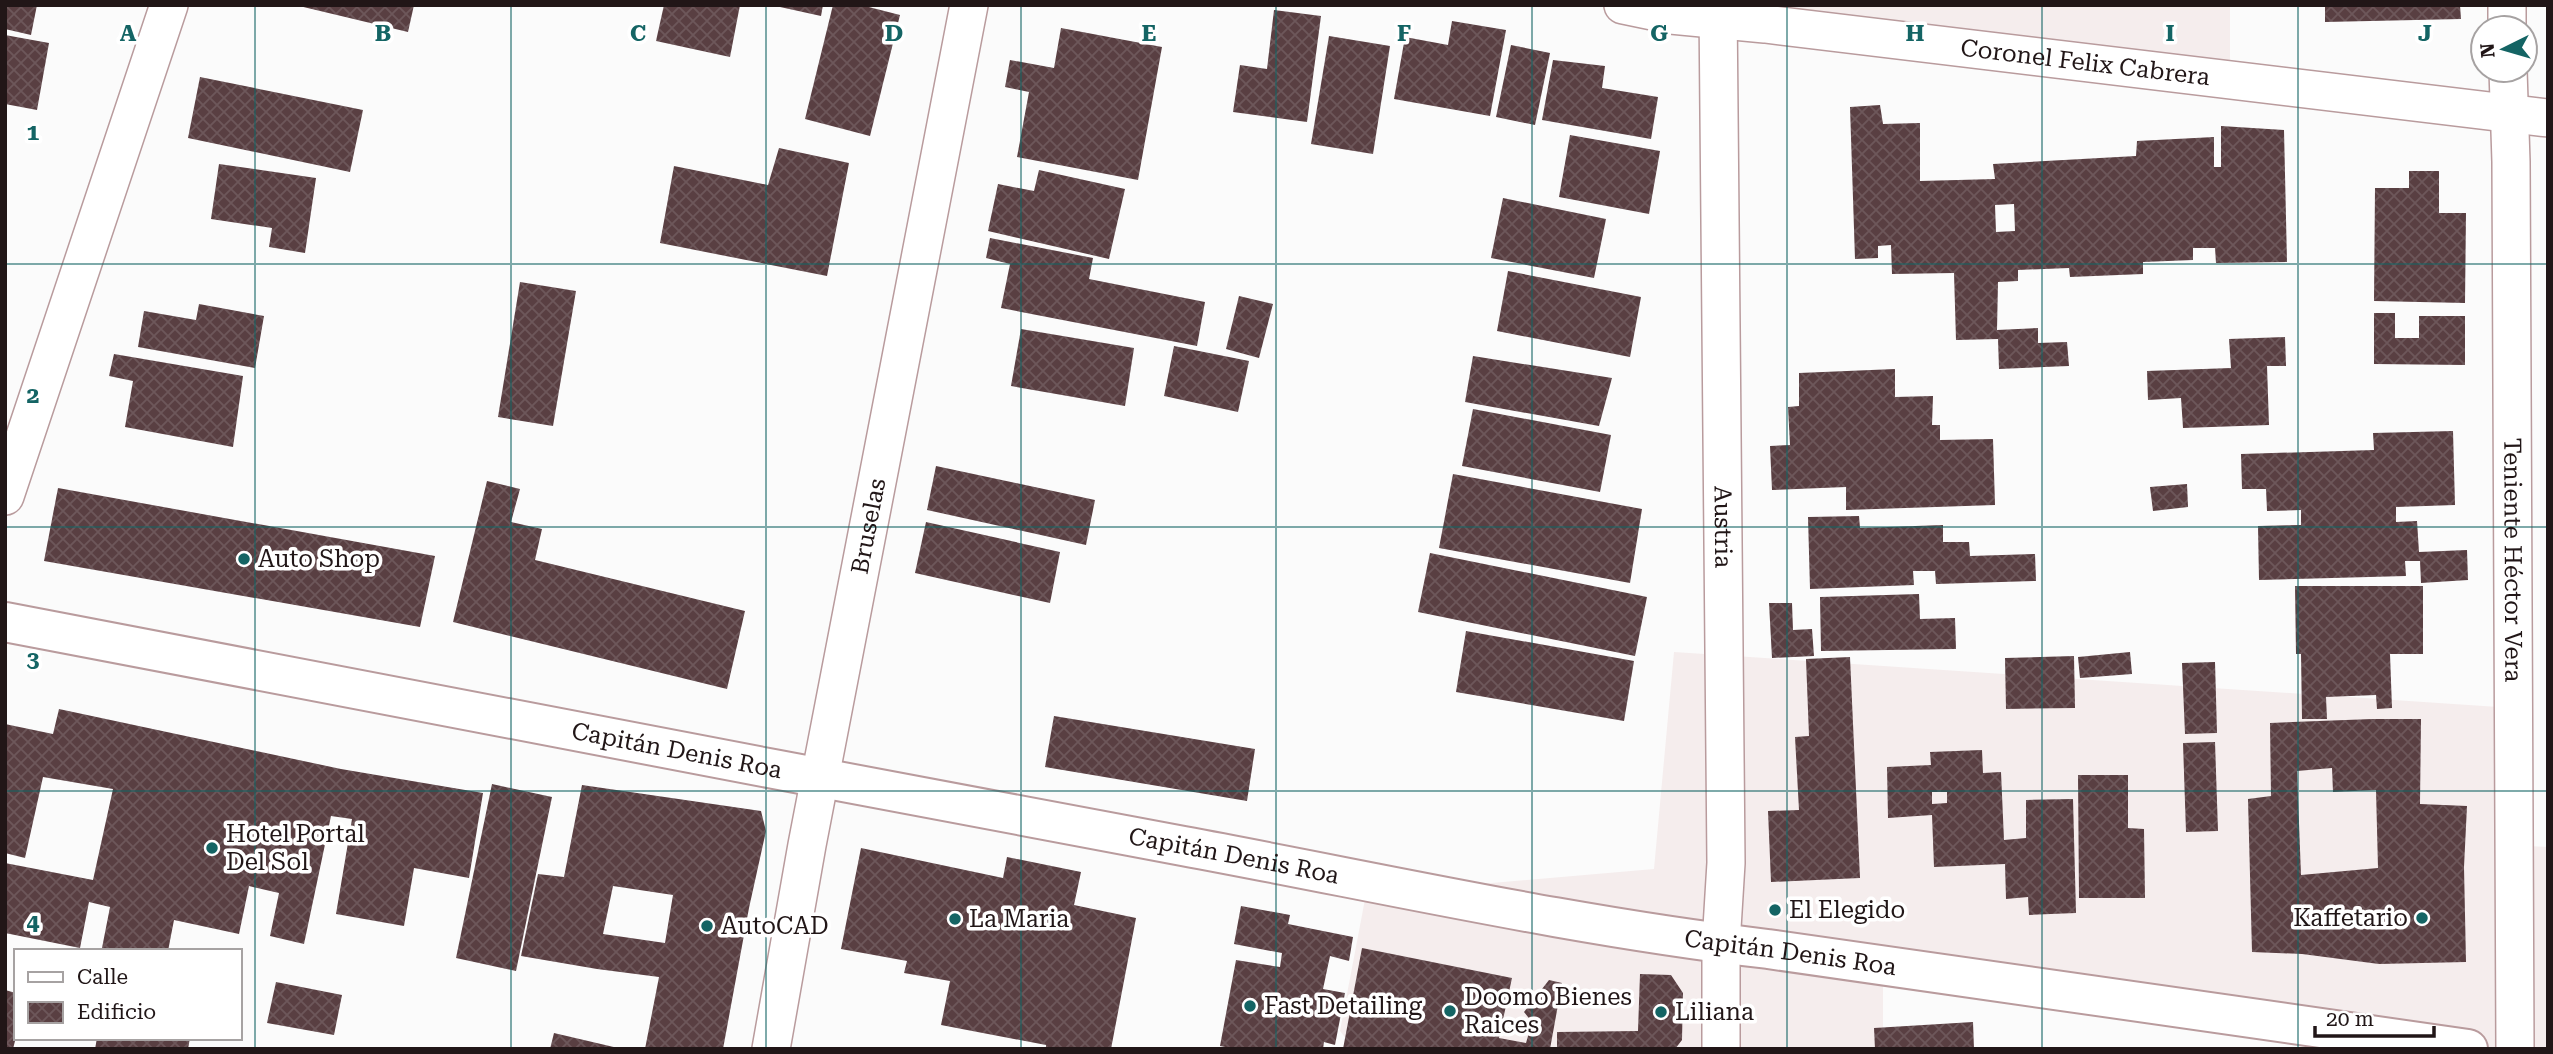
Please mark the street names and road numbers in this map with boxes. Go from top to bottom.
street label: Coronel Felix Cabrera [1959,34,2211,91]
street label: Teniente Héctor Vera [2498,438,2527,682]
street label: Bruselas [846,476,891,576]
street label: Austria [1708,486,1737,568]
street label: Capitán Denis Roa [569,717,784,784]
street label: Capitán Denis Roa [1127,822,1341,890]
street label: Capitán Denis Roa [1683,924,1898,981]

